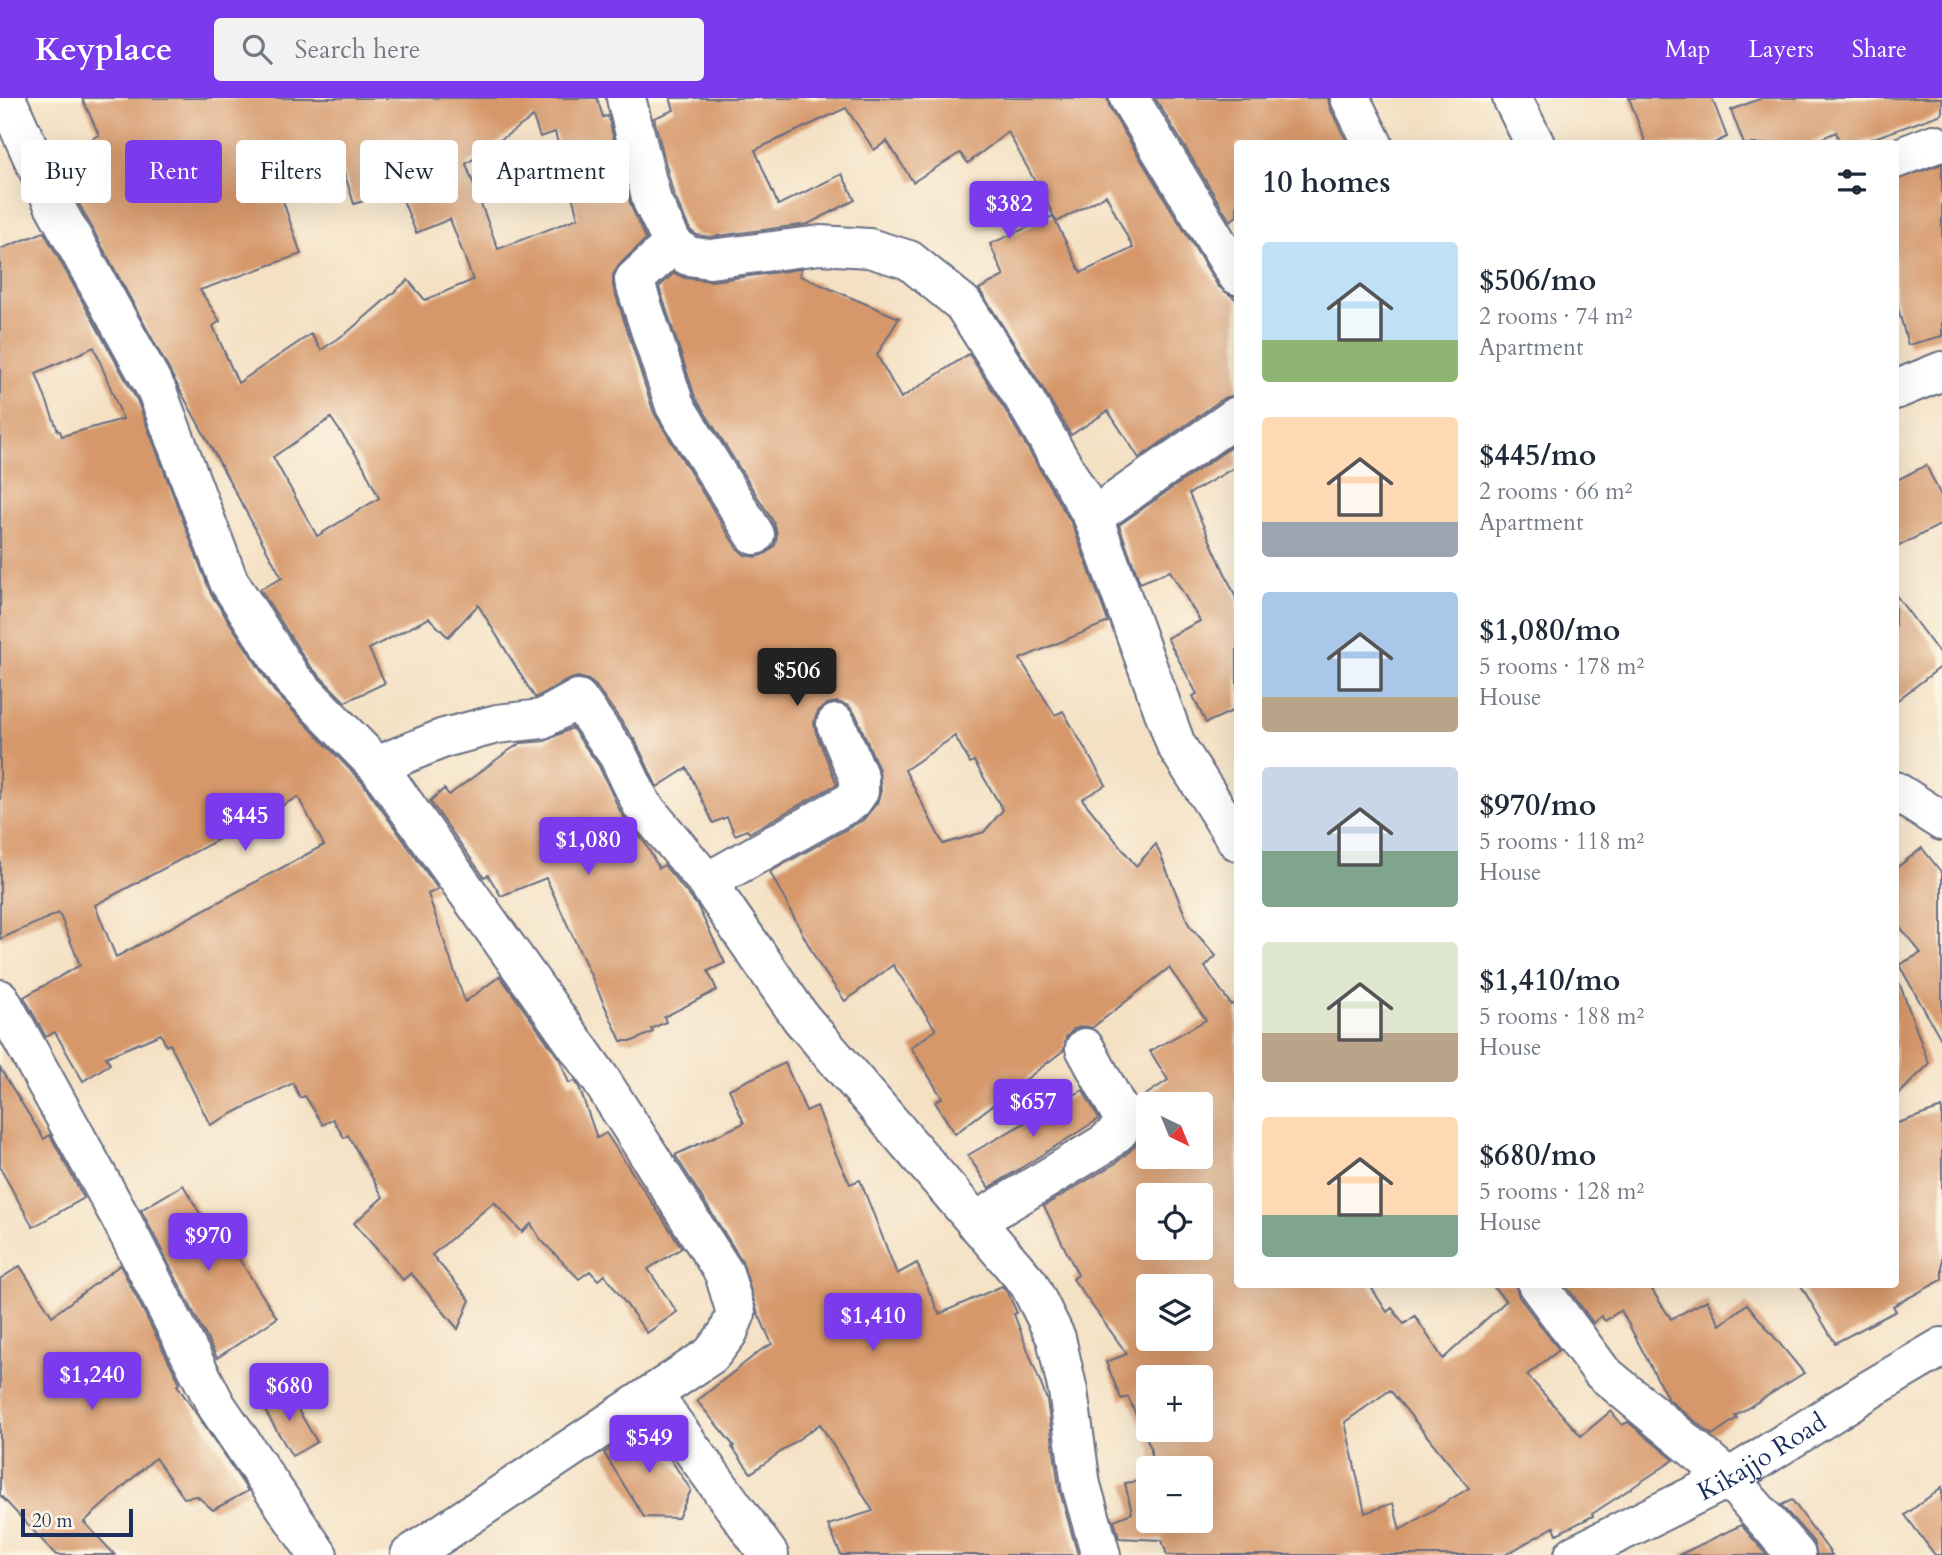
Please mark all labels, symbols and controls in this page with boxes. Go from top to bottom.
search box [214,18,704,81]
text: Keyplace [35,27,172,72]
icon: search [238,30,276,68]
text: Search here [294,32,420,67]
text: Map [1665,33,1711,66]
text: Layers [1749,33,1814,66]
text: Share [1852,33,1907,66]
chip: Buy [21,140,111,203]
chip: Rent [125,140,222,203]
chip: Filters [236,140,346,203]
chip: New [360,140,458,203]
chip: Apartment [472,140,629,203]
text: 10 homes [1262,162,1391,203]
icon: filters [1833,163,1871,201]
pin: $382 [968,181,1050,241]
text: $382 [985,188,1033,219]
text: $506/mo [1479,260,1596,301]
icon: home [1318,270,1402,354]
text: 2 rooms · 74 m² [1479,301,1632,332]
text: Apartment [1479,332,1583,363]
text: $445/mo [1479,435,1596,476]
icon: home [1318,445,1402,529]
text: 2 rooms · 66 m² [1479,476,1632,507]
text: Apartment [1479,507,1583,538]
text: $1,080/mo [1479,610,1620,651]
icon: home [1318,620,1402,704]
pin: $506 [756,648,838,708]
text: 5 rooms · 178 m² [1479,651,1644,682]
text: $506 [773,655,821,686]
text: House [1479,682,1541,713]
text: $970/mo [1479,785,1596,826]
pin: $445 [204,794,286,853]
icon: home [1318,795,1402,879]
text: $445 [221,800,269,831]
pin: $1,080 [531,818,645,877]
text: $1,080 [555,824,621,855]
text: 5 rooms · 118 m² [1479,826,1644,857]
text: House [1479,857,1541,888]
text: $1,410/mo [1479,960,1620,1001]
icon: home [1318,970,1402,1054]
text: 5 rooms · 188 m² [1479,1001,1644,1032]
text: House [1479,1032,1541,1063]
pin: $657 [992,1080,1074,1139]
text: $657 [1009,1086,1057,1117]
north arrow [1136,1092,1213,1169]
map controls [1136,1092,1213,1533]
text: $680/mo [1479,1135,1596,1176]
icon: home [1318,1145,1402,1229]
text: 5 rooms · 128 m² [1479,1176,1644,1207]
button: locate [1136,1183,1213,1260]
text: House [1479,1207,1541,1238]
pin: $970 [167,1214,249,1273]
text: $970 [184,1220,232,1251]
button: layers [1136,1274,1213,1351]
pin: $1,410 [816,1294,930,1353]
text: $1,410 [840,1300,906,1331]
pin: $1,240 [35,1352,149,1412]
text: $1,240 [59,1359,125,1390]
pin: $680 [248,1364,330,1423]
button: + [1136,1365,1213,1442]
text: $680 [265,1370,313,1401]
street label: Kikajjo Road [1691,1404,1833,1509]
pin: $549 [608,1416,690,1475]
text: $549 [625,1422,673,1453]
button: − [1136,1456,1213,1533]
scale bar [21,1506,133,1538]
text: 20 m [32,1508,73,1534]

